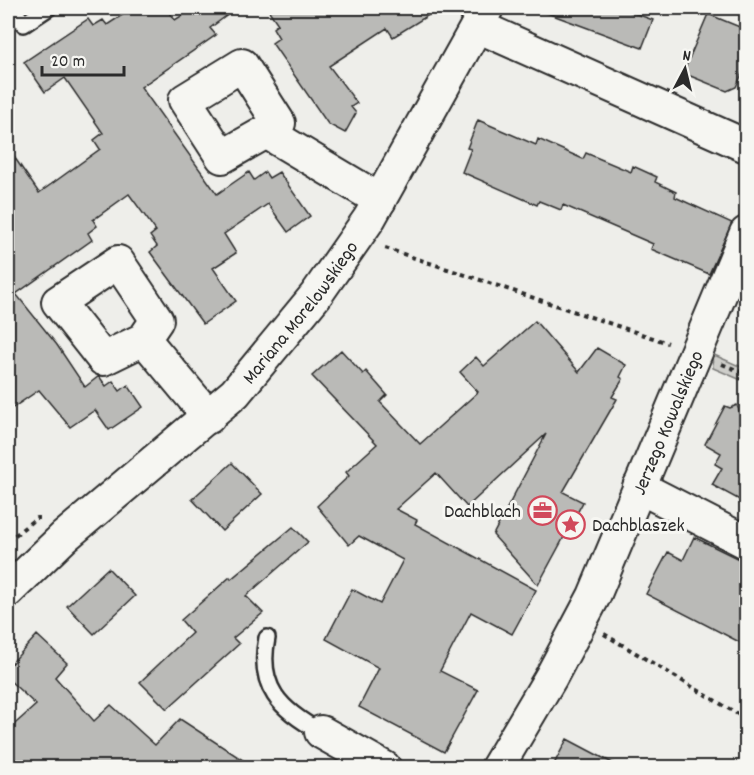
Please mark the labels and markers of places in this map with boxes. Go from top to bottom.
office icon: Dachblach [526,494,558,526]
place label: Dachblach [444,499,521,527]
place icon: Dachblaszek [555,508,587,540]
place label: Dachblaszek [592,513,685,541]

